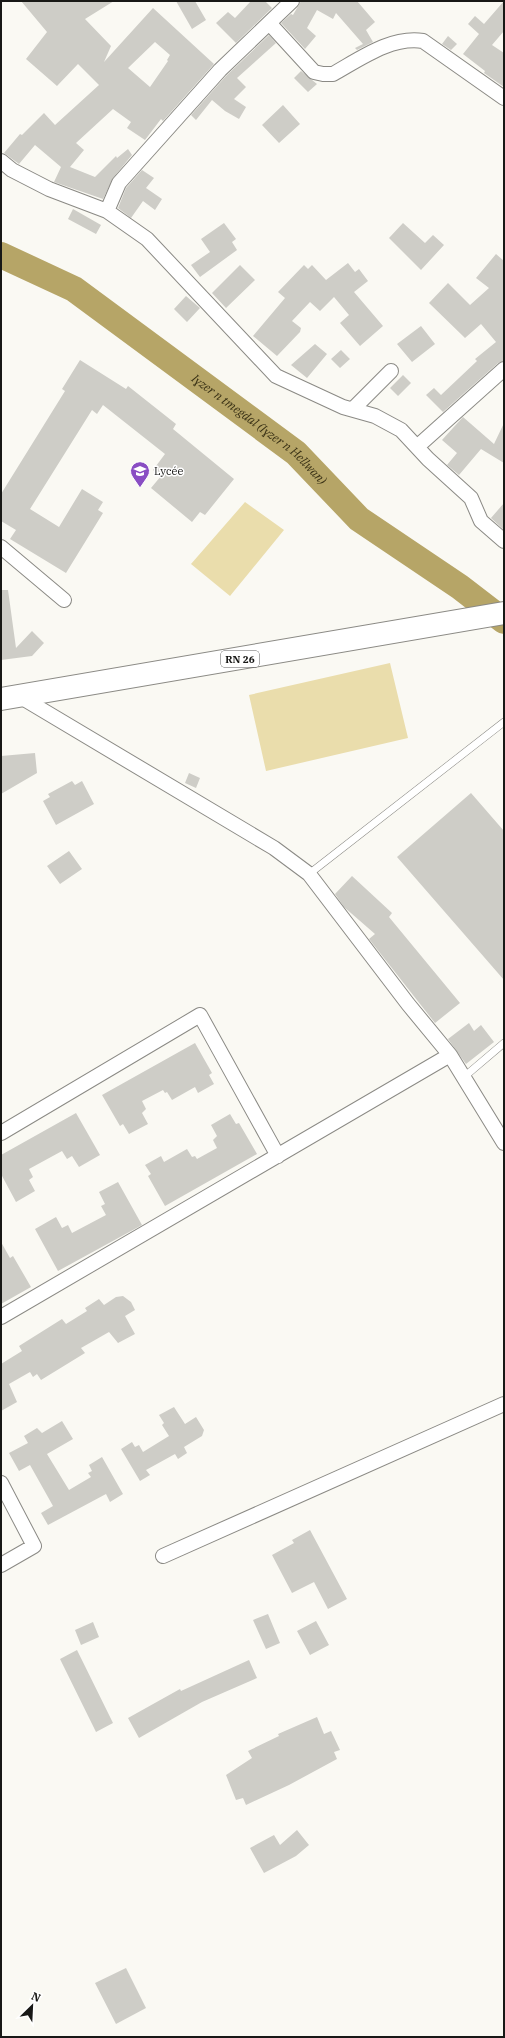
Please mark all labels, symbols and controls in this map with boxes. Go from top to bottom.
water label: Iɣzer n tmegdal (Iɣzer n Hellwan) [188,370,330,488]
school or university icon: Lycée [129,460,151,488]
place label: Lycée [154,464,183,478]
road number: RN 26 [221,651,259,667]
north arrow [12,1986,52,2026]
text: N [29,1989,43,2005]

